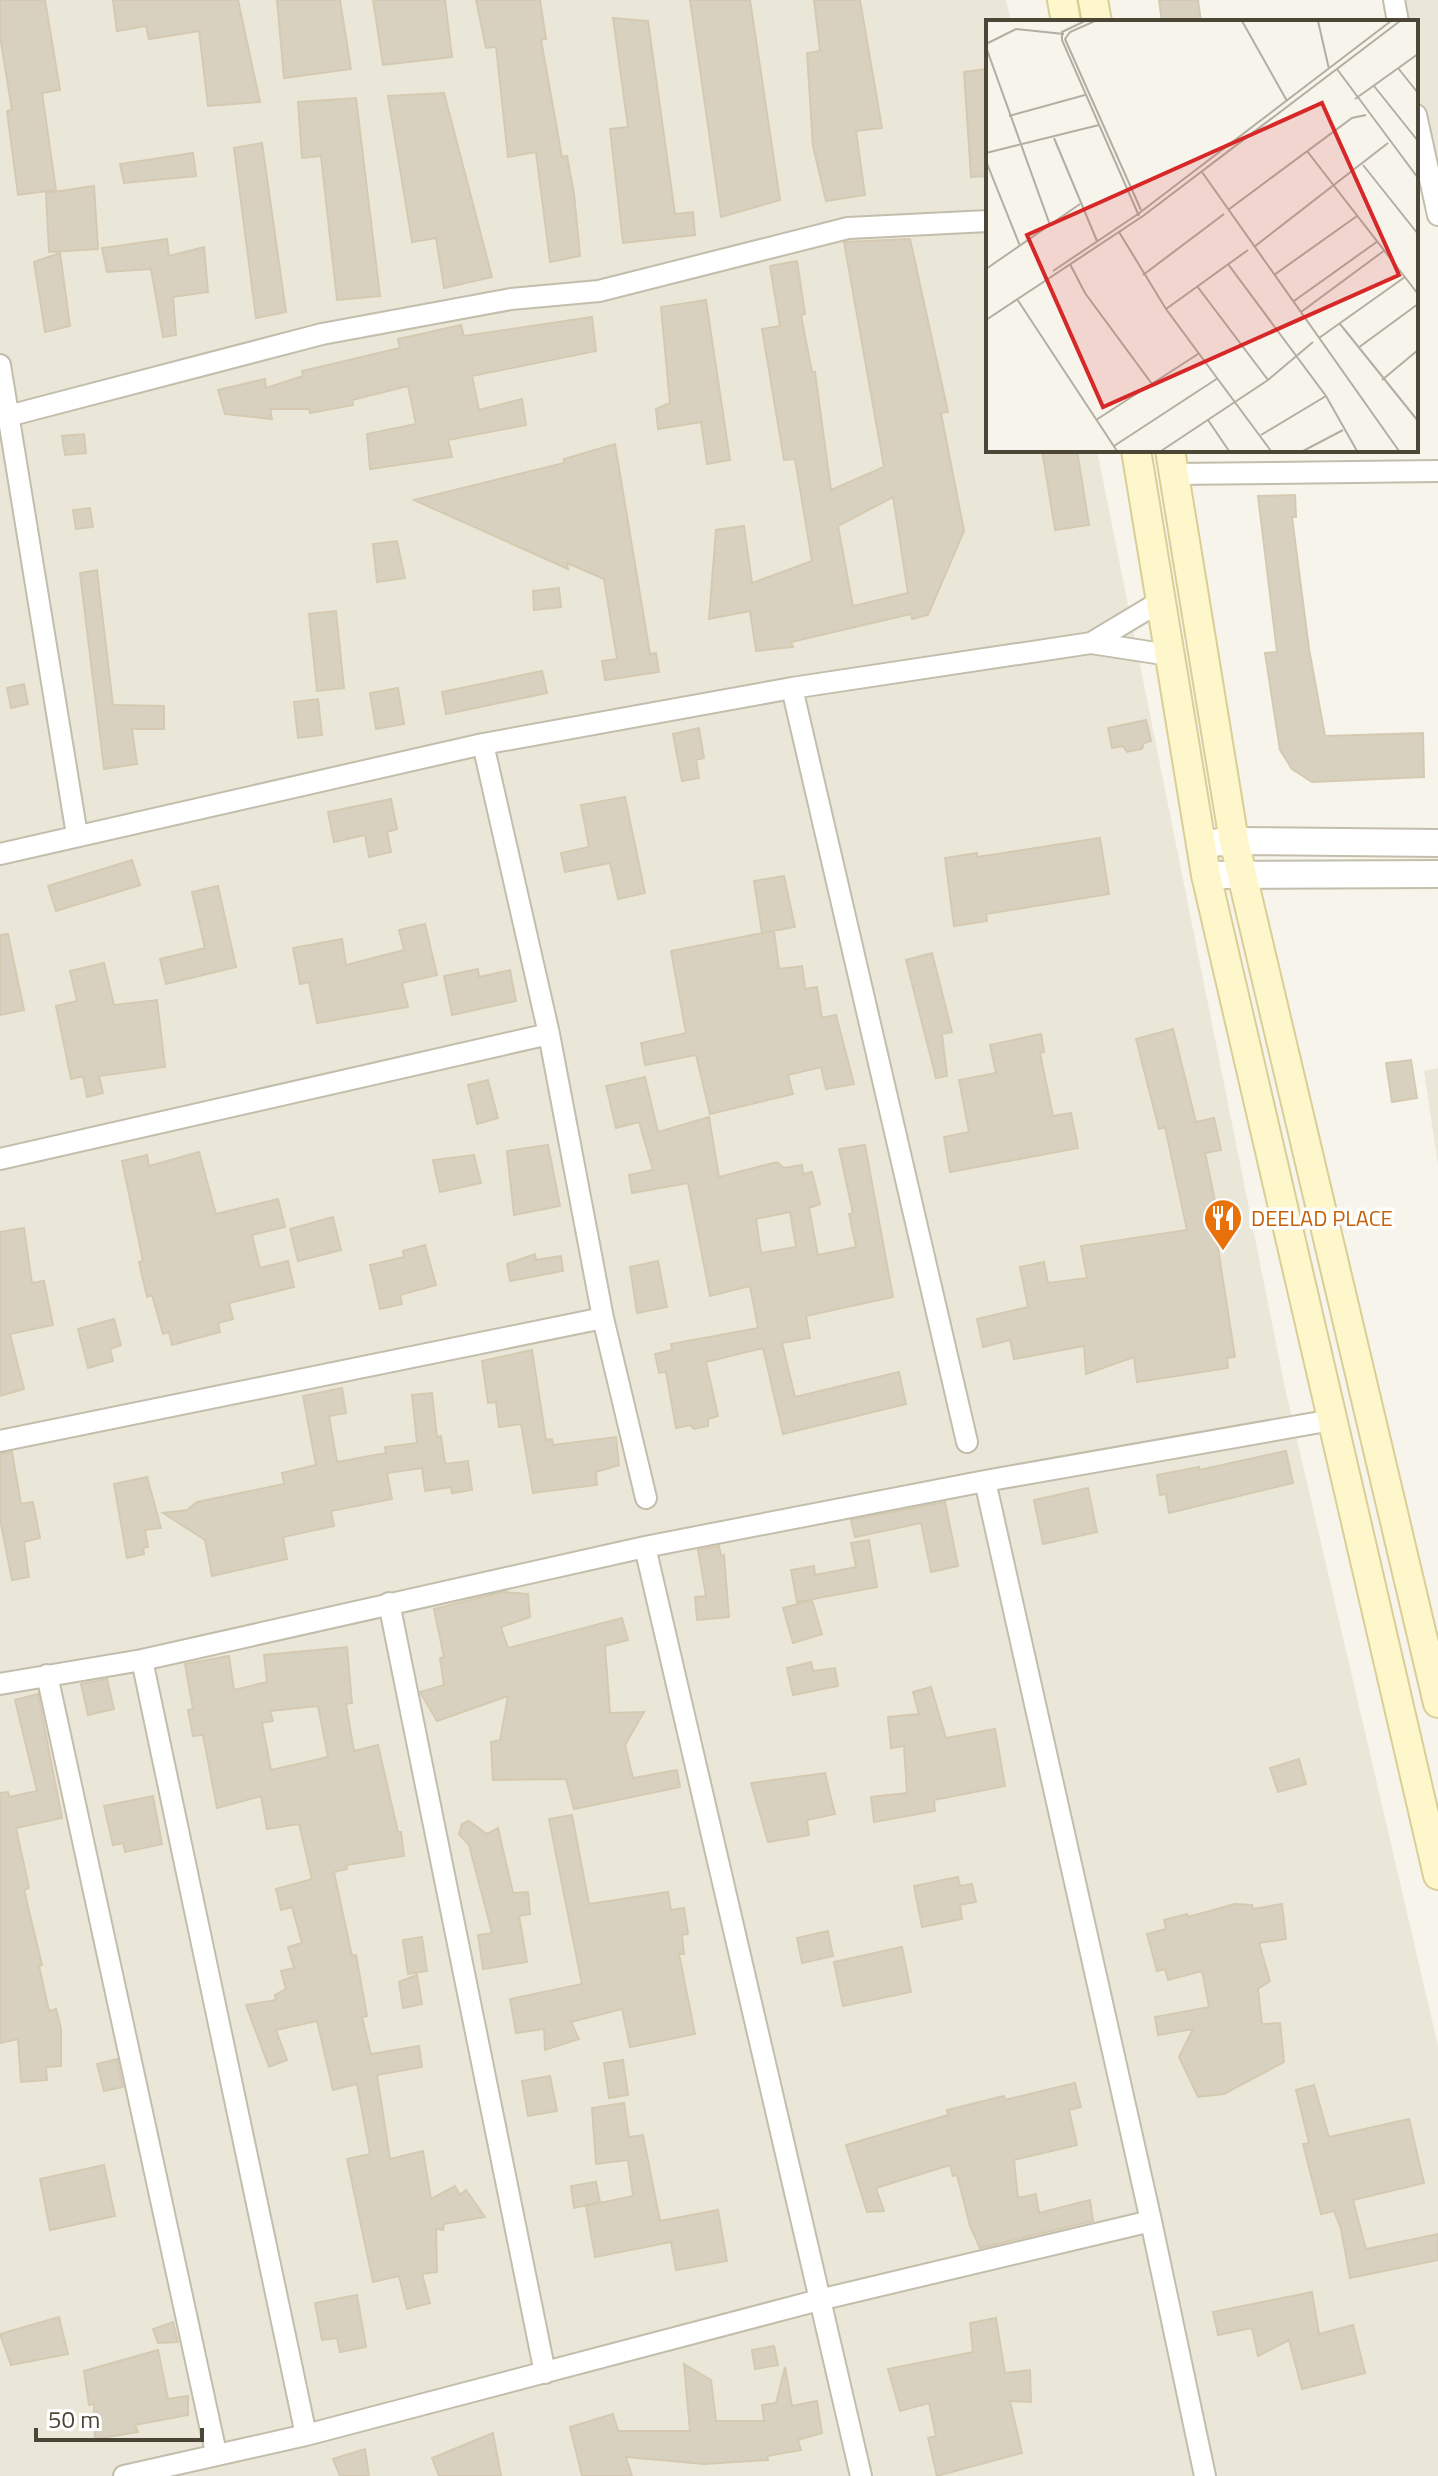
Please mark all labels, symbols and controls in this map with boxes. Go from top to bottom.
inset map [986,20,1418,452]
restaurant icon: DEELAD PLACE [1202,1197,1244,1252]
place label: DEELAD PLACE [1251,1201,1393,1235]
scale bar [36,2392,202,2442]
text: 50 m [48,2401,100,2437]

